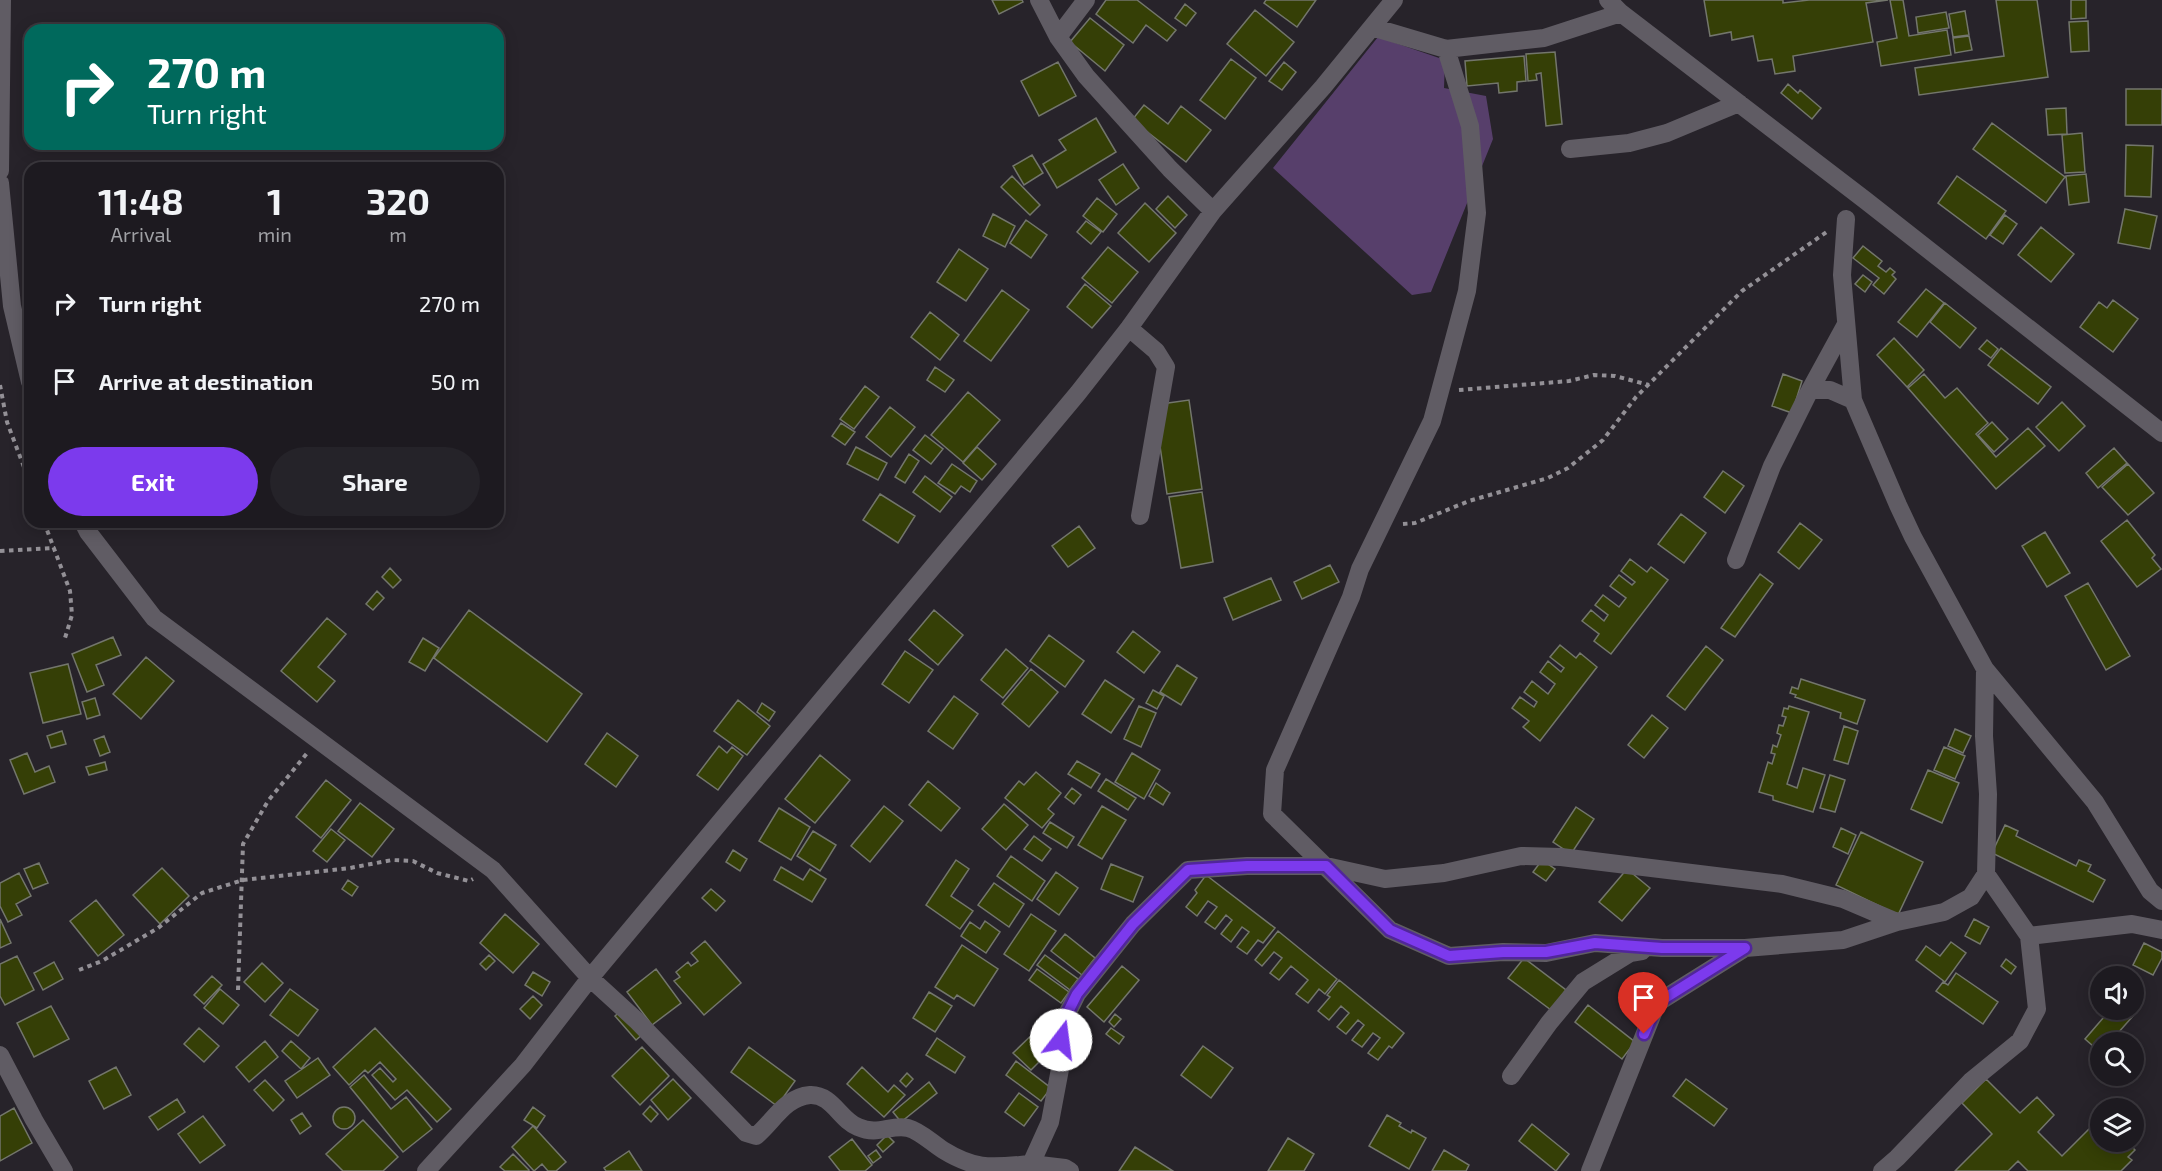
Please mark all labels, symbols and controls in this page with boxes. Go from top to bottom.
text: 270 m [147,46,266,96]
icon: right [48,48,126,126]
text: Turn right [147,97,267,129]
text: 11:48 [98,179,184,222]
text: 1 [267,179,283,222]
text: 320 [366,179,430,222]
text: Arrival [110,222,171,246]
text: min [258,222,292,246]
text: m [389,222,407,246]
icon: right [48,287,81,320]
text: Turn right [99,290,201,316]
text: 270 m [419,290,480,316]
icon: arrive [48,365,81,398]
text: Arrive at destination [99,368,313,394]
text: 50 m [431,368,480,394]
button: Exit [48,447,258,516]
button: Share [270,447,480,516]
map controls [2090,966,2144,1152]
button: sound [2090,966,2144,1020]
pin [1618,972,1669,1034]
icon: arrive [1627,981,1660,1014]
position arrow [1029,1008,1093,1072]
button: search [2090,1032,2144,1086]
button: layers [2090,1098,2144,1152]

